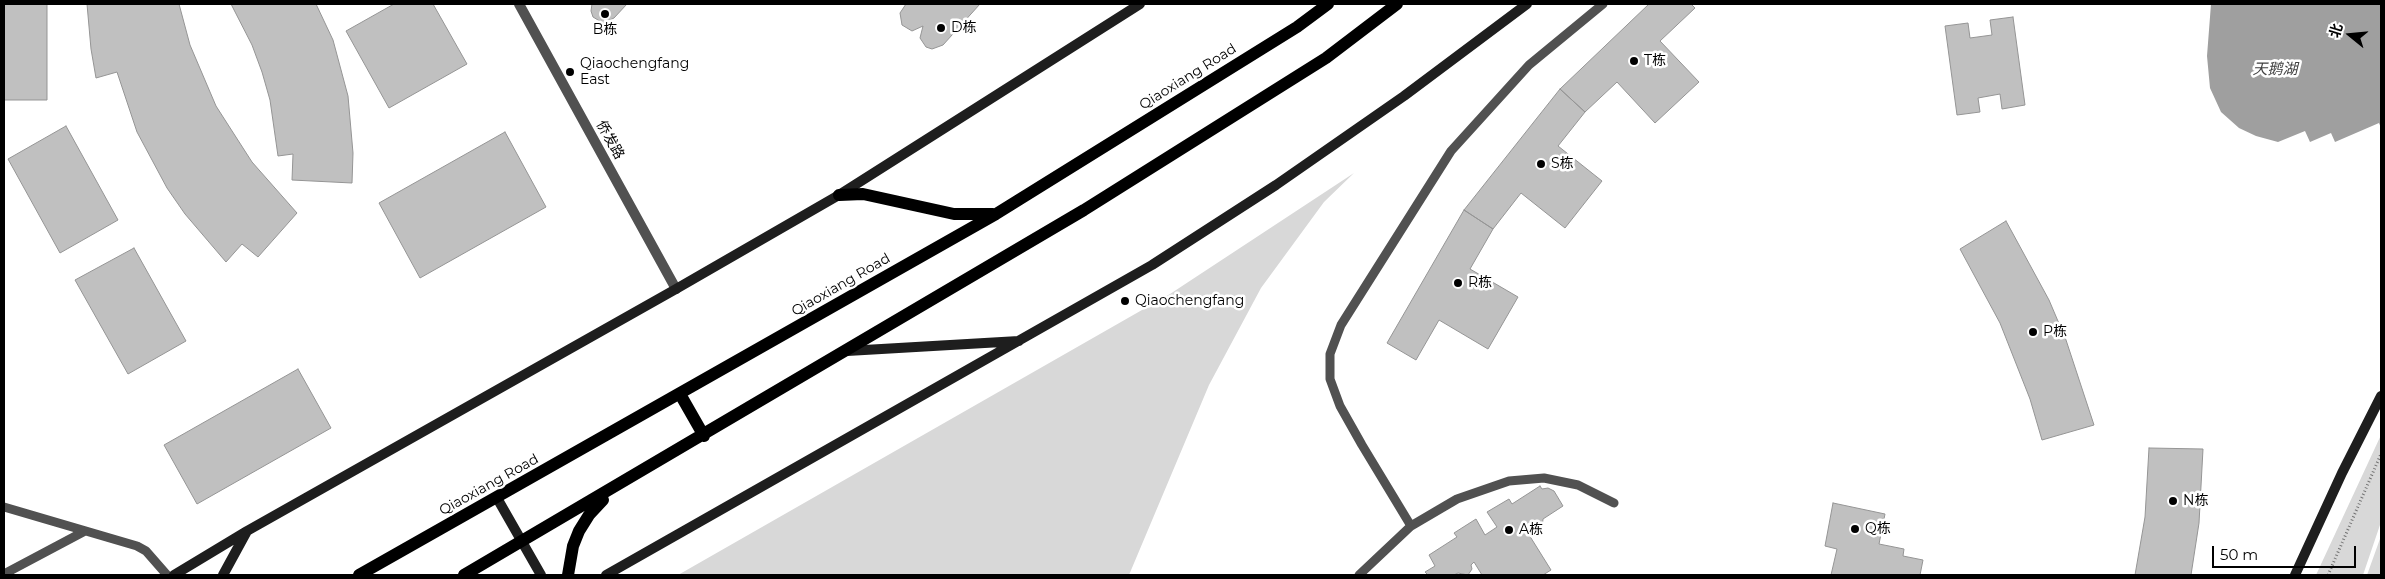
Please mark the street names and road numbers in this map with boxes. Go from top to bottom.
street label: Qiaoxiang Road [1136,40,1240,114]
street label: 侨发路 [592,118,628,162]
street label: Qiaoxiang Road [789,250,893,320]
street label: Qiaoxiang Road [436,451,542,519]

